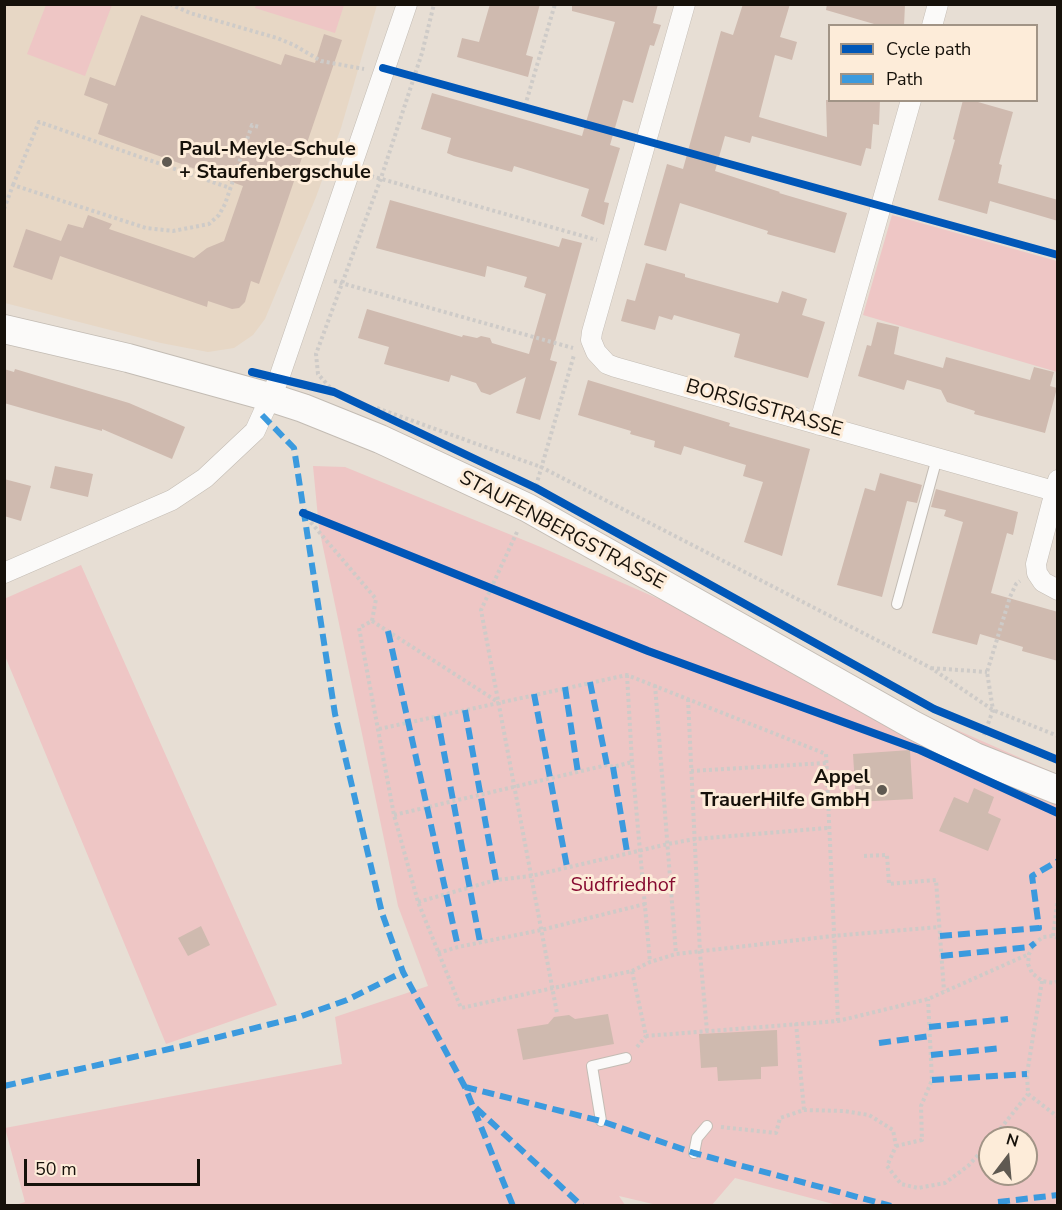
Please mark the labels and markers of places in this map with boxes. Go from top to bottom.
place label: Paul-Meyle-Schule + Staufenbergschule [179,138,371,185]
marker: Paul-Meyle-Schule + Staufenbergschule [160,155,174,169]
place label: Appel TrauerHilfe GmbH [700,766,870,813]
marker: Appel TrauerHilfe GmbH [875,783,889,797]

